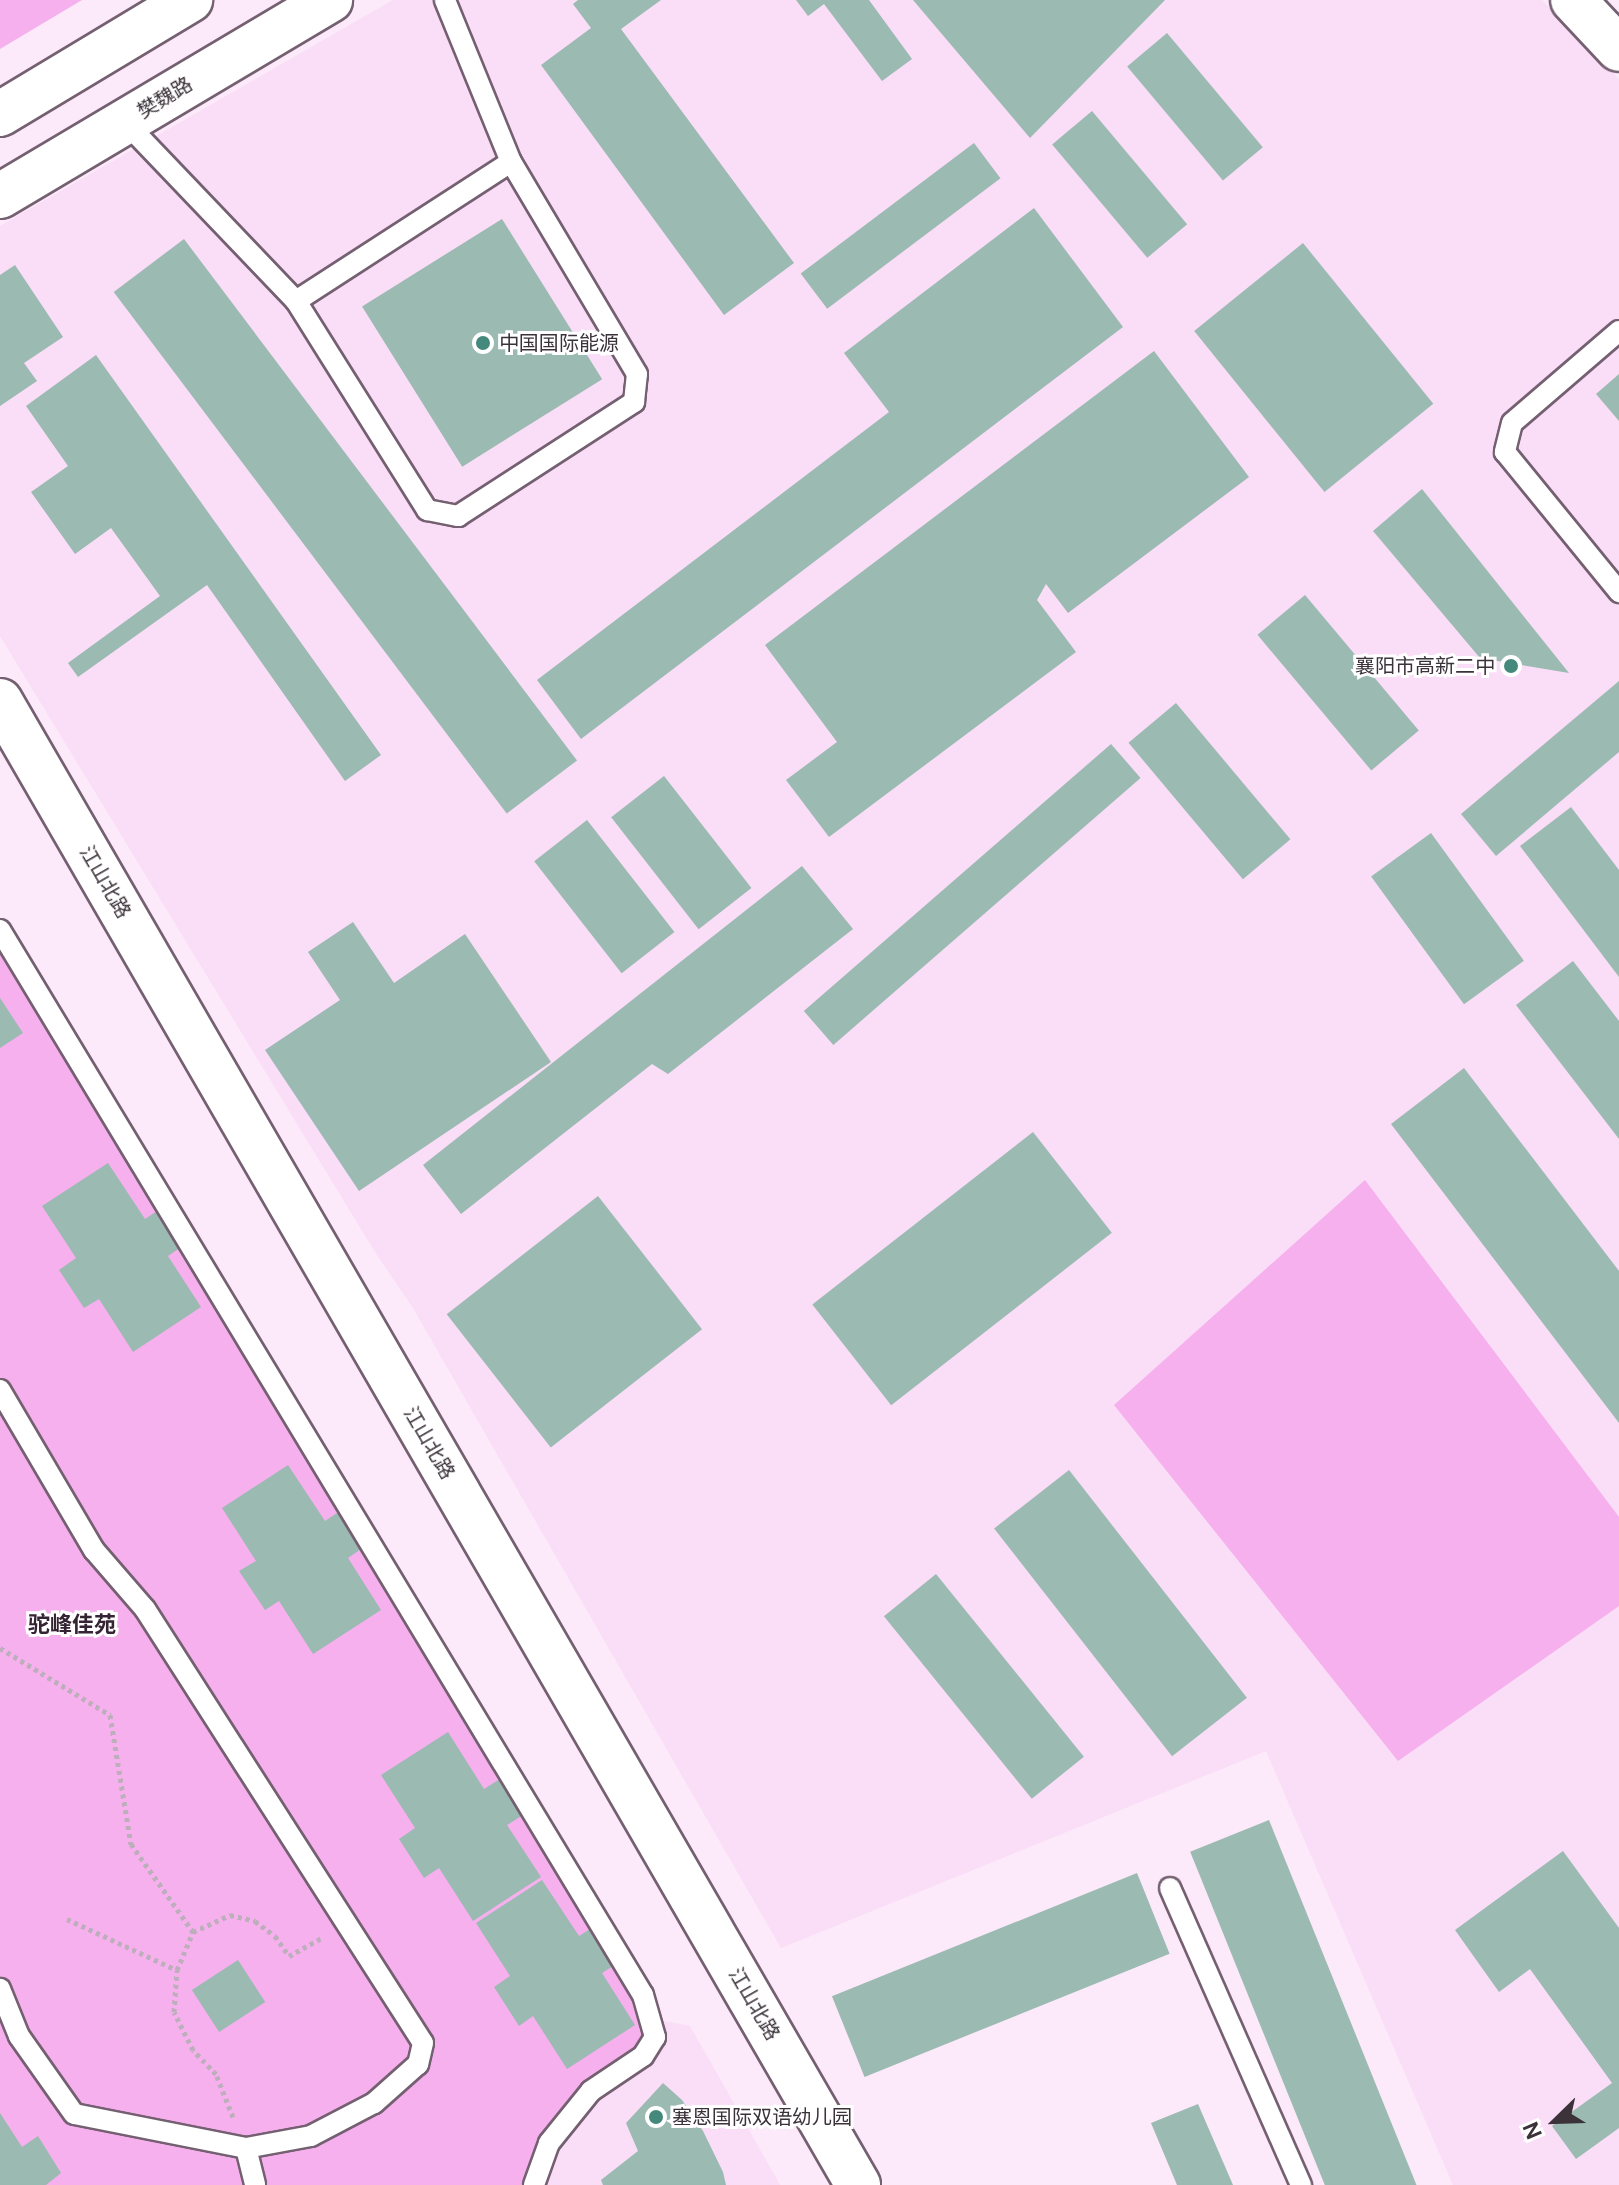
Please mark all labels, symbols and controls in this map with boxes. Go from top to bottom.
street label: 樊魏路 [133,72,197,124]
place label: 中国国际能源 [499,331,619,355]
marker: 中国国际能源 [474,334,492,352]
place label: 襄阳市高新二中 [1355,654,1495,678]
marker: 襄阳市高新二中 [1502,657,1520,675]
street label: 江山北路 [75,841,135,923]
street label: 江山北路 [399,1402,459,1484]
district label: 驼峰佳苑 [28,1612,116,1638]
street label: 江山北路 [724,1963,784,2045]
north arrow [1515,2081,1595,2161]
place label: 塞恩国际双语幼儿园 [672,2105,852,2129]
marker: 塞恩国际双语幼儿园 [647,2108,665,2126]
text: N [1516,2118,1549,2144]

